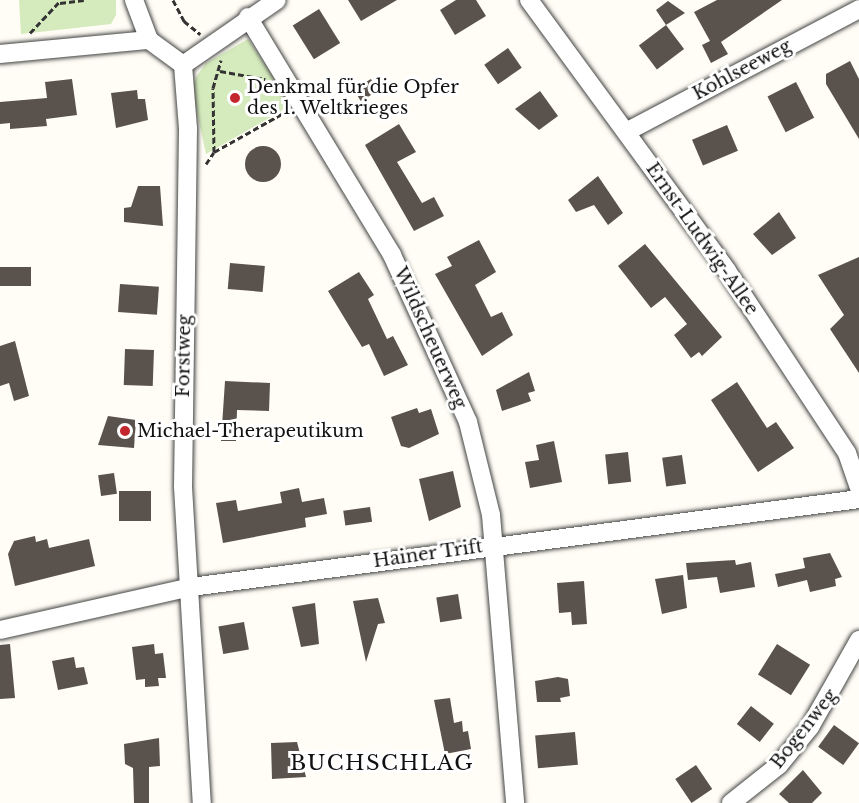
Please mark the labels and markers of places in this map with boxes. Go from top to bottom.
place label: Denkmal für die Opfer des 1. Weltkrieges [247,77,459,119]
marker: Denkmal für die Opfer des 1. Weltkrieges [228,91,242,105]
place label: Michael-Therapeutikum [137,420,364,442]
marker: Michael-Therapeutikum [118,424,132,438]

